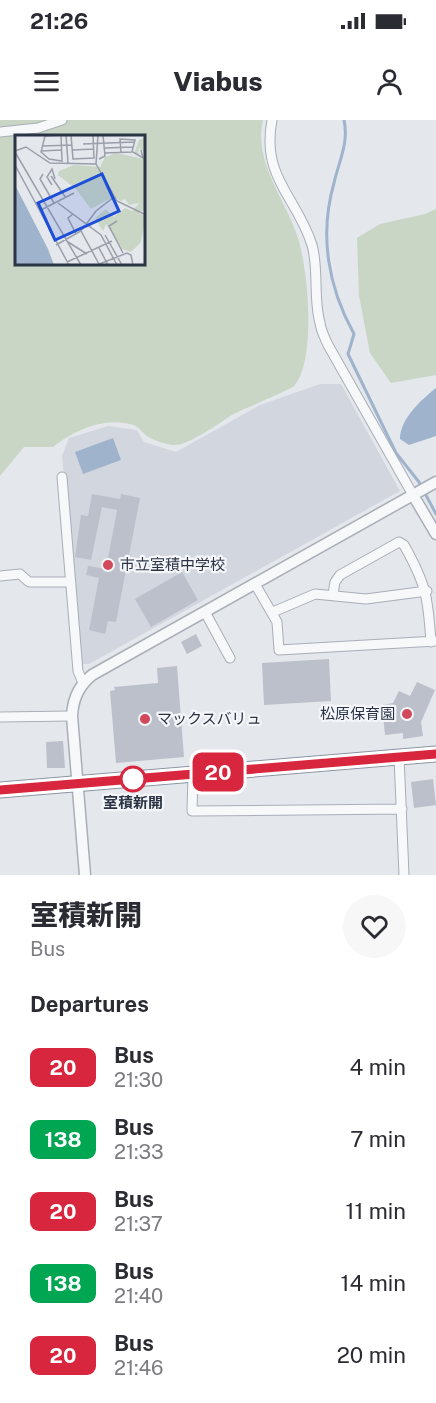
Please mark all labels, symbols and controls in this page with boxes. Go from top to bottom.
text: 21:26 [30,8,88,34]
icon: menu [30,65,63,98]
text: Viabus [173,65,263,97]
icon: person [373,65,406,98]
inset map [15,135,146,266]
place label: 市立室積中学校 [120,556,225,573]
marker: 市立室積中学校 [101,558,115,572]
place label: 松原保育園 [320,705,395,722]
marker: 松原保育園 [400,707,414,721]
place label: マックスバリュ [157,710,262,727]
marker: マックスバリュ [138,712,152,726]
line badge: 20 [191,752,245,792]
text: 20 [205,760,231,785]
marker: 室積新開 [120,766,146,792]
place label: 室積新開 [103,794,163,811]
button: heart [343,895,406,958]
text: 室積新開 [30,898,142,931]
text: Bus [30,937,65,961]
text: Departures [30,991,149,1017]
text: Bus [114,1042,154,1068]
text: 4 min [350,1054,406,1080]
text: 20 [50,1055,76,1080]
text: 21:30 [114,1068,163,1092]
text: Bus [114,1114,154,1140]
text: 7 min [350,1126,406,1152]
text: 138 [45,1127,81,1152]
text: 21:33 [114,1140,164,1164]
text: Bus [114,1186,154,1212]
text: 11 min [345,1198,406,1224]
text: 20 [50,1199,76,1224]
text: 21:37 [114,1212,163,1236]
text: Bus [114,1258,154,1284]
text: 14 min [341,1270,406,1296]
text: 138 [45,1271,81,1296]
text: 21:40 [114,1284,163,1308]
text: Bus [114,1330,154,1356]
text: 20 min [337,1342,406,1368]
text: 20 [50,1343,76,1368]
text: 21:46 [114,1356,163,1380]

